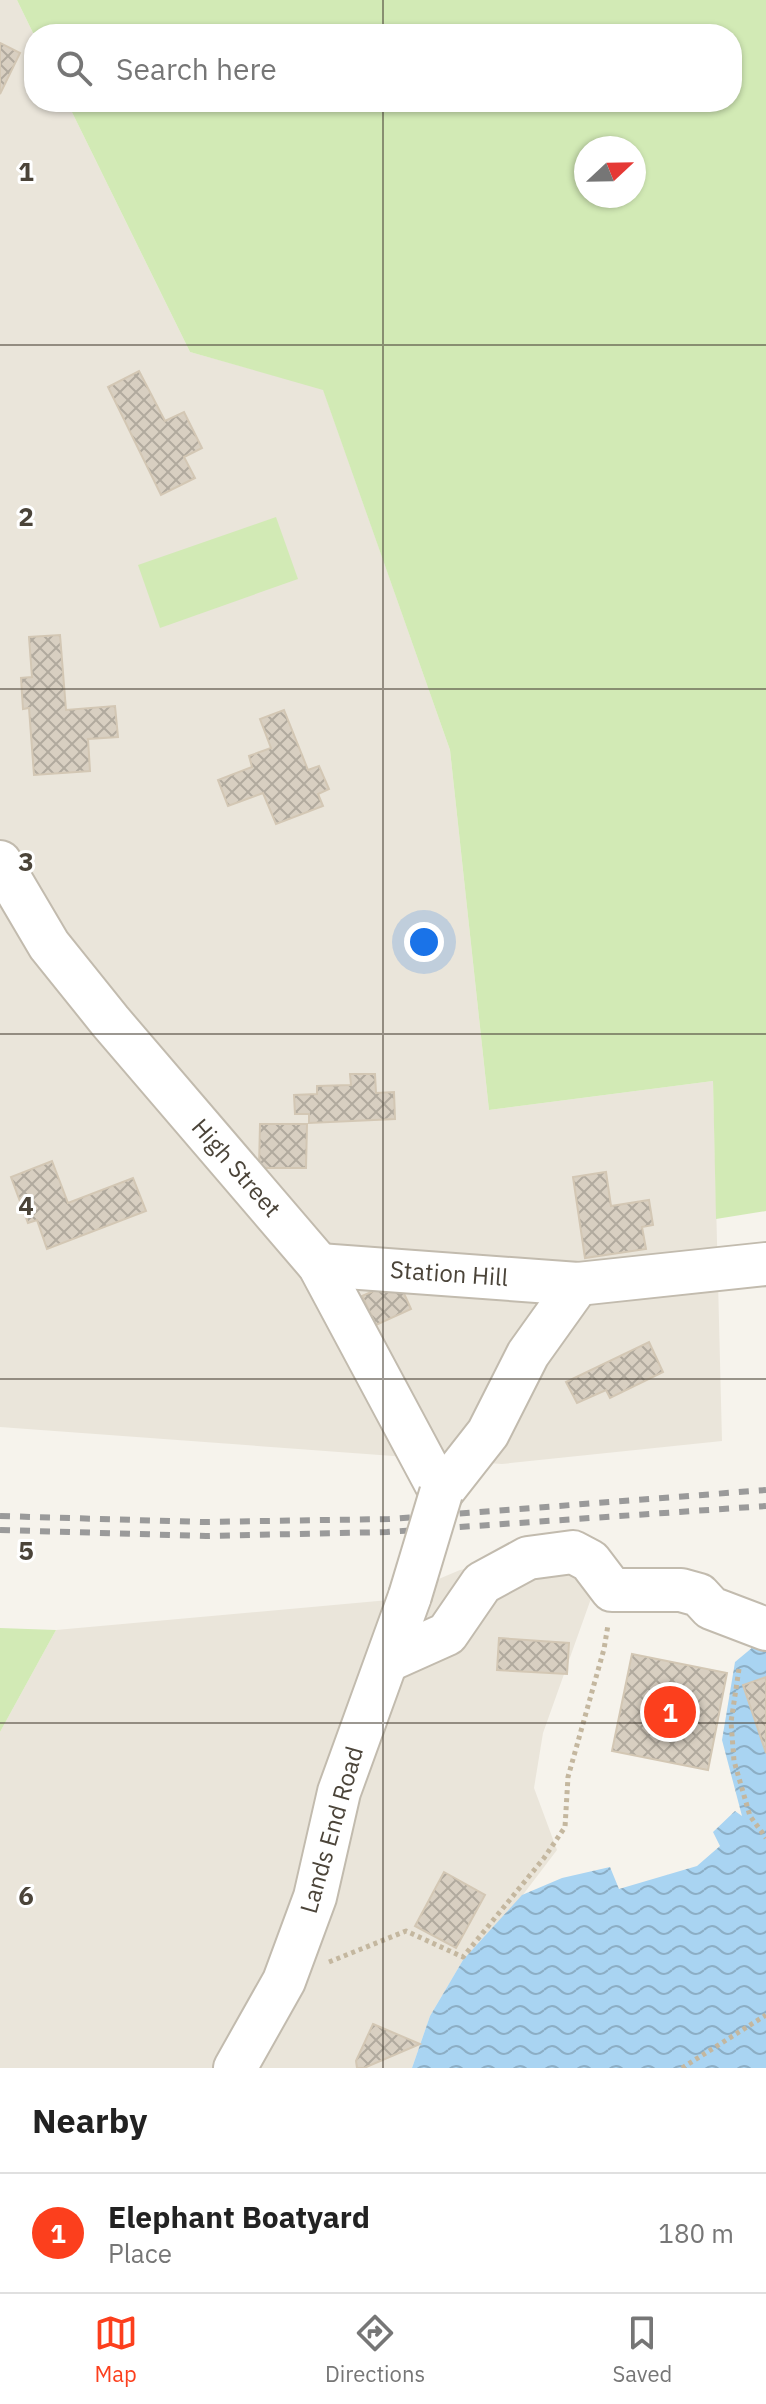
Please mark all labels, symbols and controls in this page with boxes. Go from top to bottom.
search box [24,24,742,112]
icon: search [52,46,96,90]
text: Search here [116,49,277,88]
north arrow [574,136,646,208]
text: 1 [18,154,34,188]
text: 2 [18,499,34,533]
text: 3 [18,844,34,878]
your location [404,922,444,962]
street label: High Street [185,1111,288,1223]
text: 4 [18,1188,34,1222]
street label: Station Hill [389,1253,509,1293]
text: 5 [18,1533,34,1567]
pin: 1 [644,1682,696,1742]
street label: Lands End Road [292,1743,370,1917]
text: 6 [18,1878,34,1912]
text: Nearby [32,2098,147,2142]
text: Elephant Boatyard [108,2197,370,2236]
text: 1 [50,2216,66,2250]
text: 180 m [658,2216,734,2250]
text: Place [108,2236,172,2270]
tab: Map [94,2311,138,2388]
tab: Directions [325,2311,425,2388]
tab: Saved [612,2311,672,2388]

